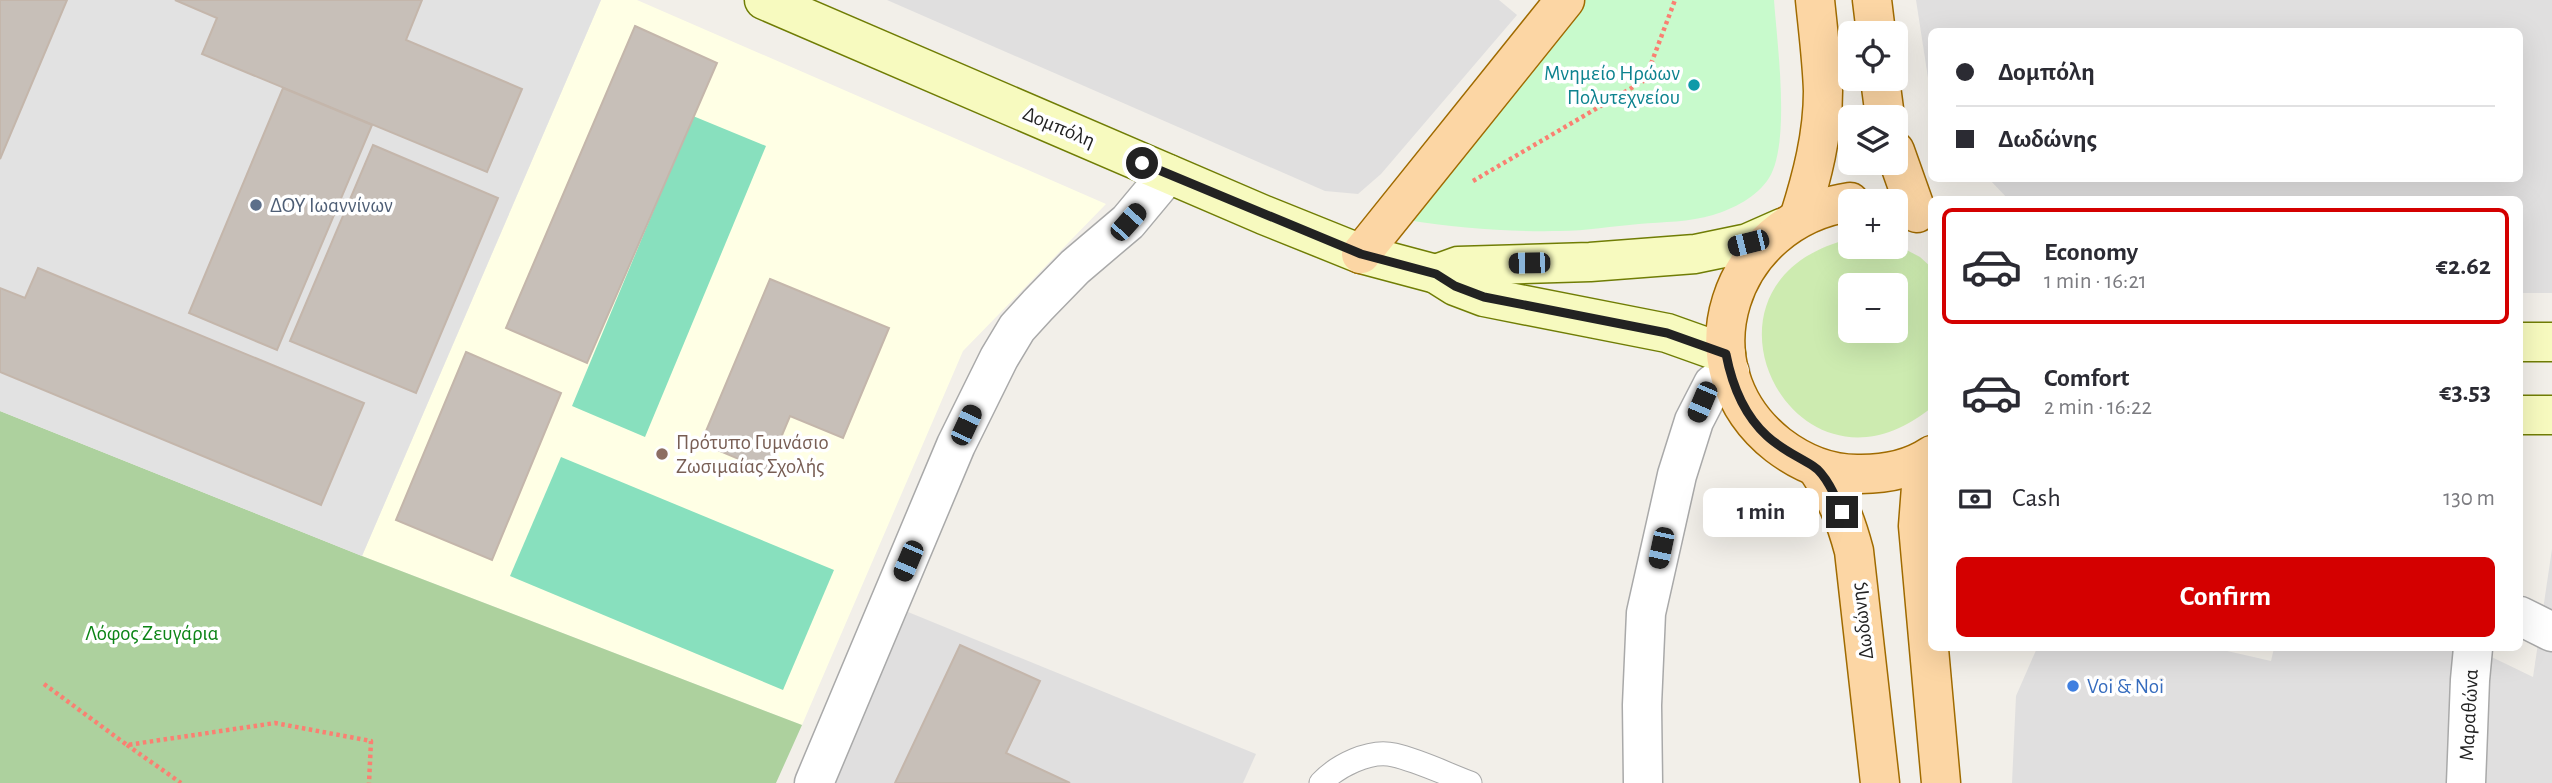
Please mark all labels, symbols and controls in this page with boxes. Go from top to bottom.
map controls [1838,21,1908,343]
button: locate [1838,21,1908,91]
text: Δομπόλη [1998,59,2095,85]
place label: Μνημείο Ηρώων Πολυτεχνείου [1544,63,1680,108]
marker: Μνημείο Ηρώων Πολυτεχνείου [1686,77,1702,93]
street label: Δομπόλη [1020,102,1098,152]
button: layers [1838,105,1908,175]
text: Δωδώνης [1998,126,2097,152]
route start [1126,147,1158,179]
button: + [1838,189,1908,259]
place label: ΔΟΥ Ιωαννίνων [270,195,393,216]
marker: ΔΟΥ Ιωαννίνων [248,197,264,213]
car [1107,199,1150,245]
car [1726,228,1771,258]
icon: car [1960,235,2023,298]
text: Economy [2044,239,2138,265]
car [1508,252,1551,274]
text: €2.62 [2436,253,2491,279]
text: 1 min · 16:21 [2044,270,2147,293]
button: − [1838,273,1908,343]
icon: car [1960,361,2023,424]
text: Comfort [2044,365,2129,391]
car [1685,379,1720,425]
text: €3.53 [2439,379,2491,405]
text: 2 min · 16:22 [2044,396,2152,419]
car [948,402,985,448]
place label: Πρότυπο Γυμνάσιο Ζωσιμαίας Σχολής [676,432,829,477]
marker: Πρότυπο Γυμνάσιο Ζωσιμαίας Σχολής [654,446,670,462]
icon: cash [1956,480,1994,518]
text: Cash [2012,485,2061,511]
text: 130 m [2443,487,2495,510]
callout: 1 min [1702,488,1818,536]
route end [1826,496,1858,528]
text: 1 min [1737,501,1785,524]
car [1647,525,1676,571]
car [891,538,926,584]
button: Confirm [1956,557,2495,637]
street label: Δωδώνης [1847,581,1877,661]
park label: Λόφος Ζευγάρια [85,623,219,644]
street label: Μαραθώνα [2456,668,2482,762]
place label: Voi & Noi [2087,676,2164,697]
marker: Voi & Noi [2065,678,2081,694]

